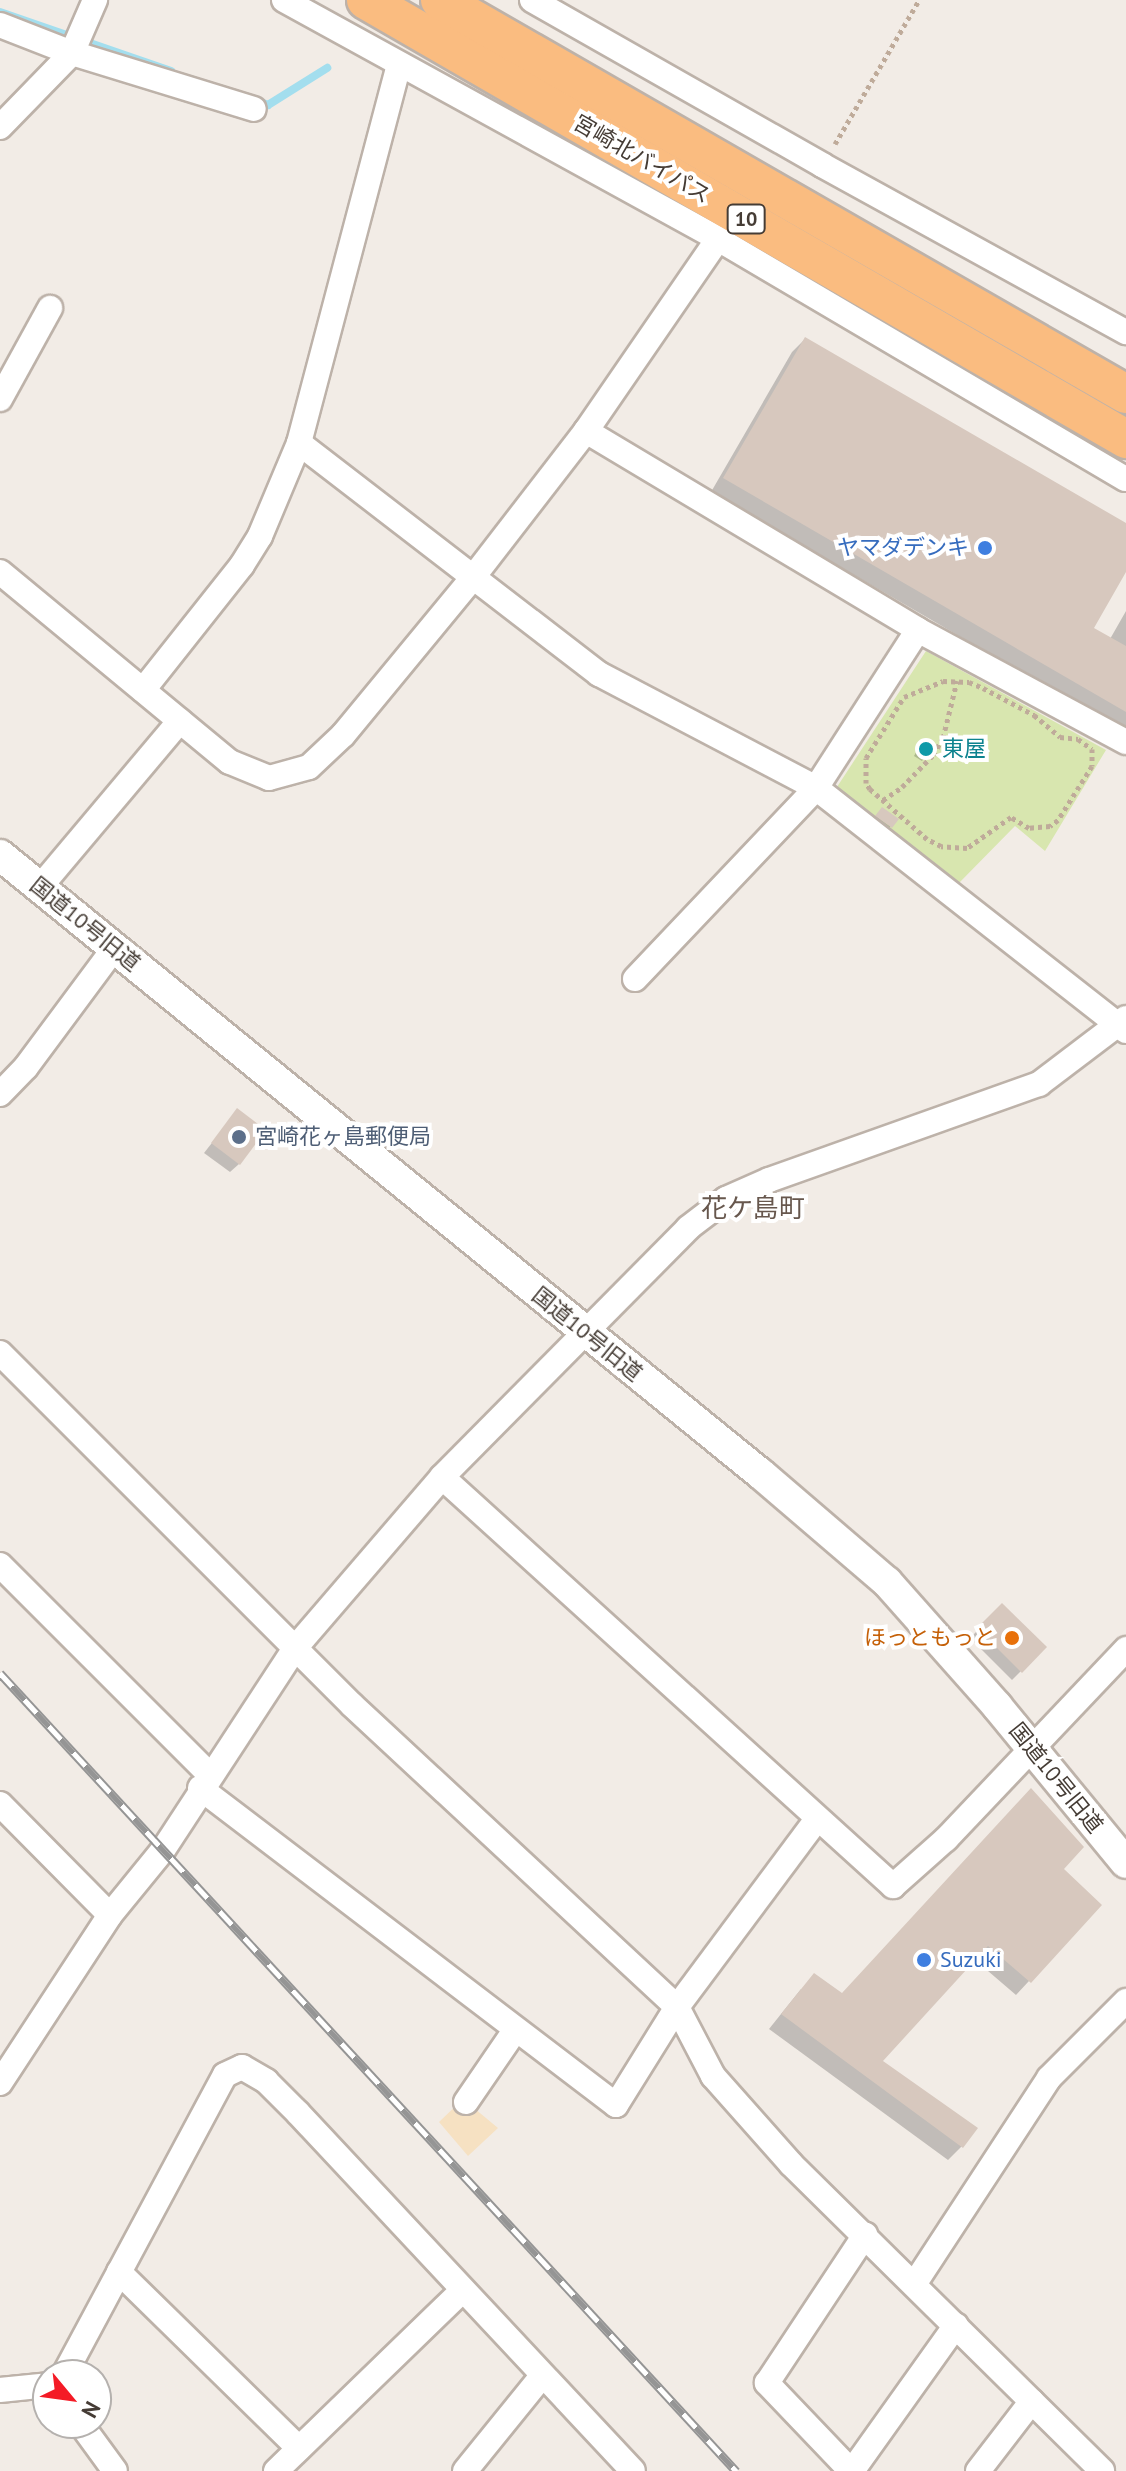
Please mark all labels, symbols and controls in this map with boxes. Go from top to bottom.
street label: 宮崎北バイパス [569,109,715,209]
road number: 10 [726,203,766,235]
place label: ヤマダデンキ [837,535,969,561]
marker: ヤマダデンキ [976,539,994,557]
place label: 東屋 [942,736,986,762]
marker: 東屋 [917,740,935,758]
street label: 国道10号旧道 [25,872,145,976]
place label: 宮崎花ヶ島郵便局 [255,1124,431,1150]
marker: 宮崎花ヶ島郵便局 [230,1128,248,1146]
district label: 花ケ島町 [701,1192,805,1224]
street label: 国道10号旧道 [527,1282,647,1386]
place label: ほっともっと [864,1625,996,1651]
marker: ほっともっと [1003,1629,1021,1647]
street label: 国道10号旧道 [1004,1718,1108,1838]
place label: Suzuki [940,1947,1002,1973]
marker: Suzuki [915,1951,933,1969]
north arrow [32,2359,112,2439]
text: N [75,2397,107,2423]

